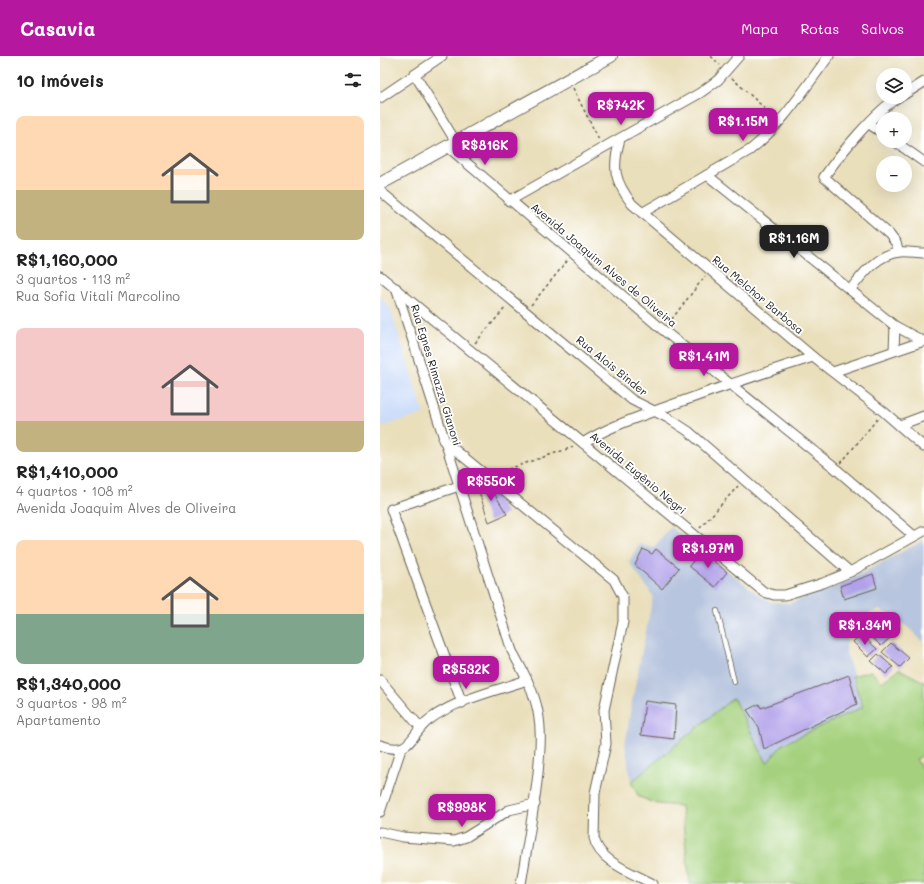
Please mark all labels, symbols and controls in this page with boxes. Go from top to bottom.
text: Casavia [20,16,95,41]
text: Mapa [741,19,778,38]
text: Rotas [800,19,839,38]
text: Salvos [861,19,904,38]
map controls [876,68,912,192]
button: layers [876,68,912,104]
text: 10 imóveis [16,69,104,91]
icon: filters [342,69,364,91]
pin: R$742K [588,92,654,126]
text: R$742K [597,96,645,113]
pin: R$1.15M [706,108,780,142]
text: R$1.15M [718,112,768,129]
button: + [876,112,912,148]
pin: R$816K [452,132,518,166]
text: R$816K [461,136,509,153]
icon: home [154,142,226,214]
button: − [876,156,912,192]
street label: Avenida Joaquim Alves de Oliveira [528,199,681,330]
pin: R$1.16M [757,225,831,259]
text: R$1.16M [769,229,819,246]
text: R$1,160,000 [16,248,118,270]
street label: Rua Melchor Barbosa [709,252,807,337]
text: 3 quartos · 113 m² [16,270,130,287]
text: Rua Sofia Vitali Marcolino [16,287,180,304]
street label: Rua Egnes Rimazza Gianoni [408,302,465,447]
street label: Rua Alois Binder [573,332,651,399]
pin: R$1.41M [667,343,741,377]
text: R$1.41M [678,347,730,364]
icon: home [154,354,226,426]
street label: Avenida Eugênio Negri [587,428,690,517]
text: R$1,410,000 [16,460,118,482]
pin: R$550K [458,468,524,502]
text: R$550K [466,472,516,489]
text: 4 quartos · 108 m² [16,482,133,499]
text: Avenida Joaquim Alves de Oliveira [16,499,236,516]
pin: R$1.97M [671,535,745,569]
text: R$1.97M [682,539,734,556]
icon: home [154,566,226,638]
pin: R$1.34M [828,612,902,646]
text: R$1.34M [838,616,892,633]
pin: R$532K [433,656,499,690]
text: R$532K [442,660,490,677]
text: R$1,340,000 [16,672,121,694]
text: 3 quartos · 98 m² [16,694,127,711]
text: Apartamento [16,711,101,728]
pin: R$998K [429,794,495,828]
text: R$998K [437,798,487,815]

